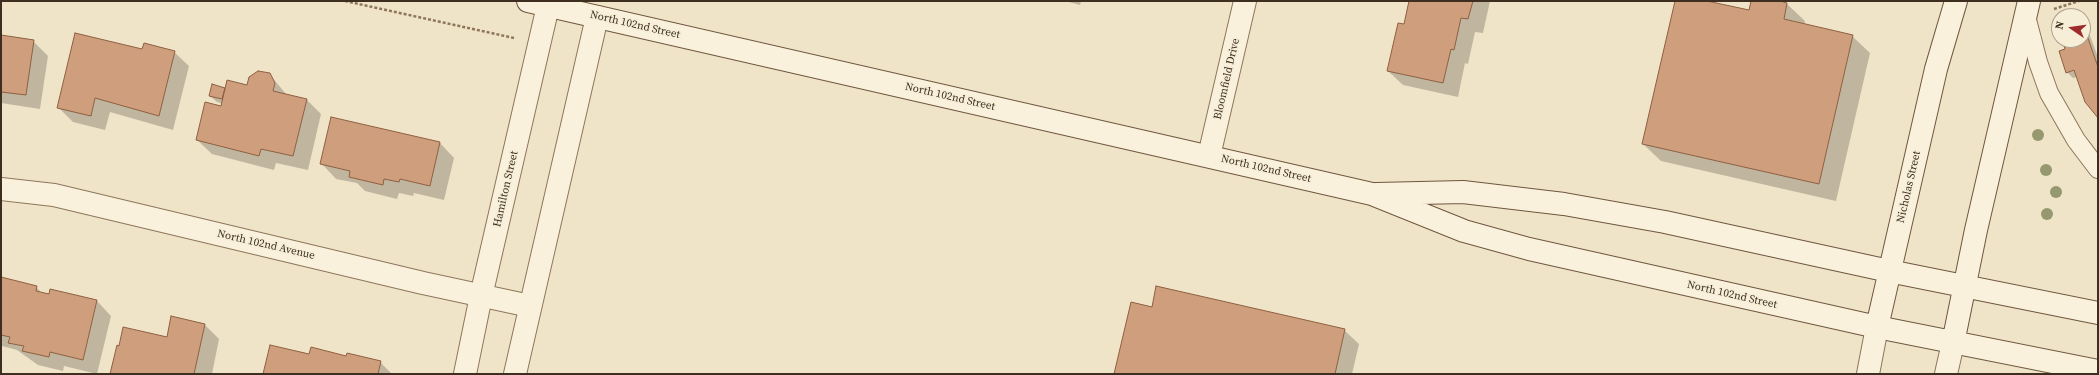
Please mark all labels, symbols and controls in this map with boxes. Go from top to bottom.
street label: North 102nd Street [589,8,681,42]
north arrow [2051,8,2091,48]
text: N [2052,20,2068,31]
street label: Bloomfield Drive [1211,37,1243,121]
street label: North 102nd Street [904,80,996,114]
street label: Hamilton Street [491,150,521,228]
street label: Nicholas Street [1894,150,1924,224]
street label: North 102nd Street [1220,152,1312,186]
street label: North 102nd Avenue [216,227,316,263]
street label: North 102nd Street [1686,278,1778,312]

